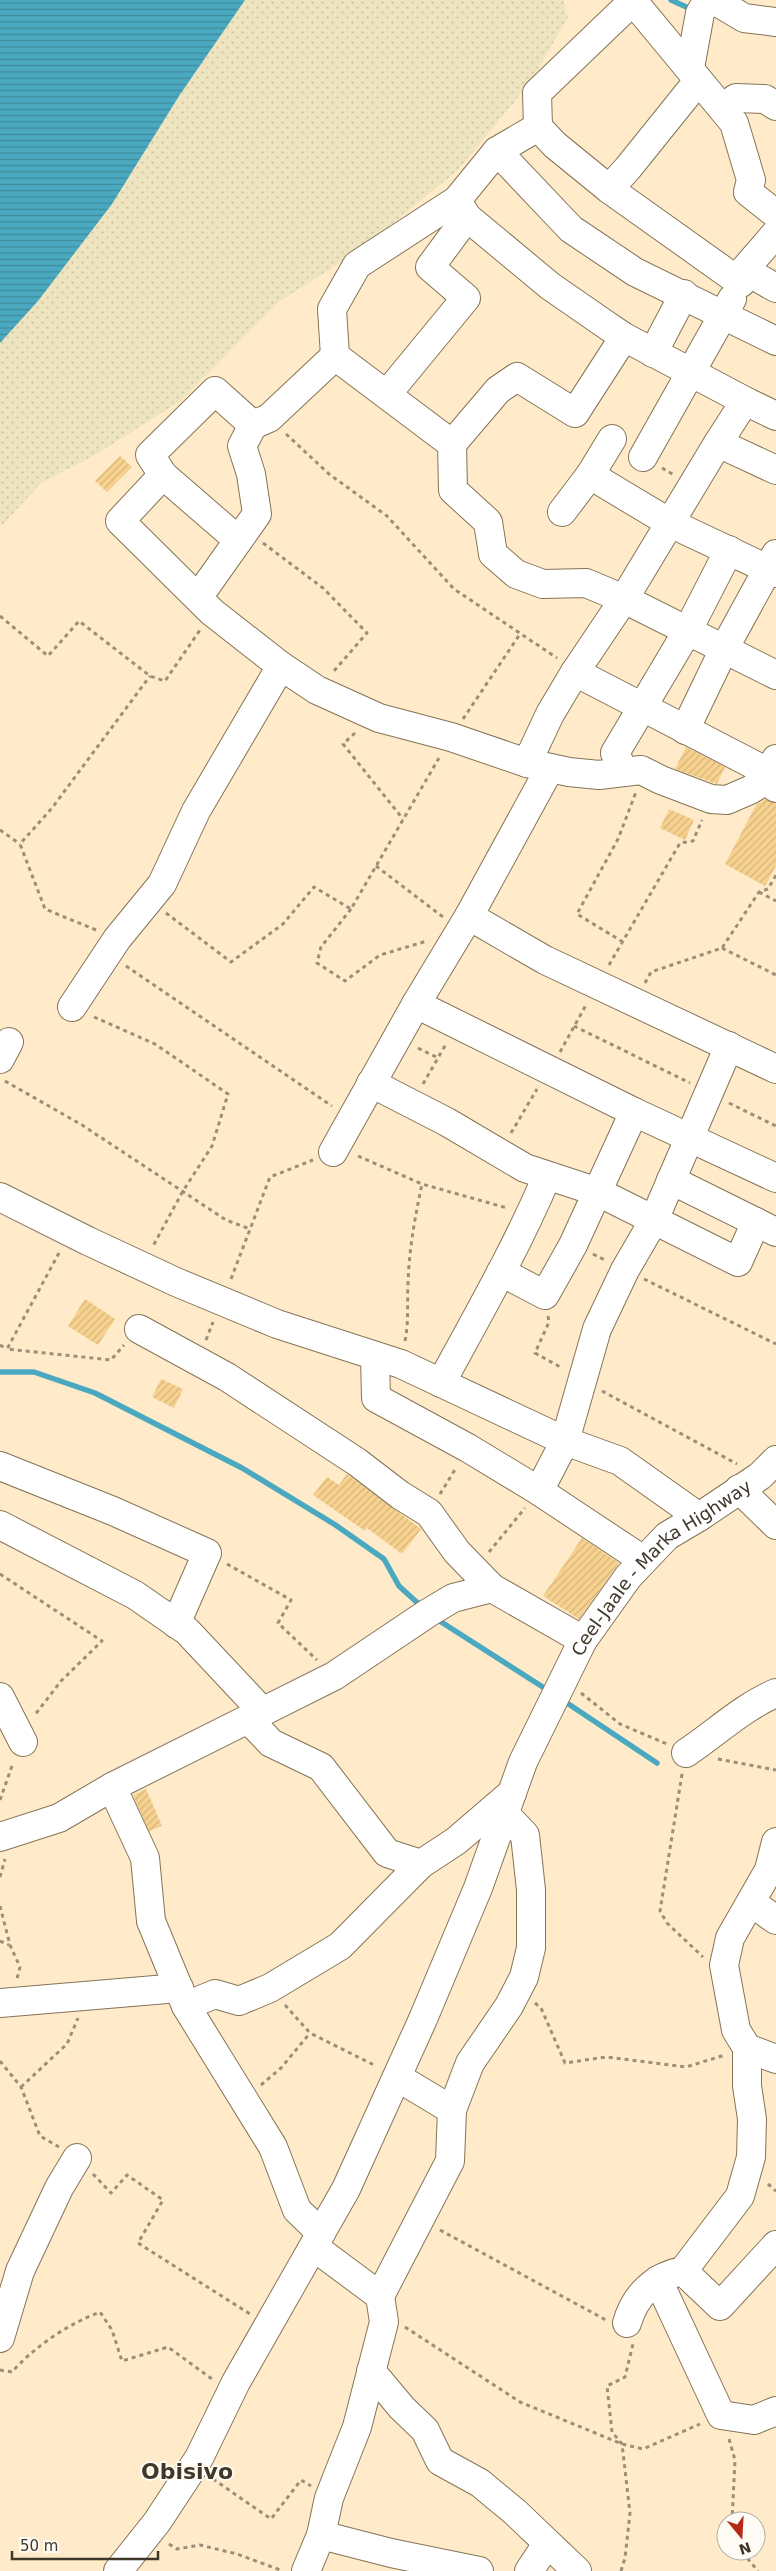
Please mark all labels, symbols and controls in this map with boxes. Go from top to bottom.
street label: Ceel-Jaale - Marka Highway [567,1475,755,1659]
district label: Obisivo [141,2459,233,2484]
north arrow [716,2511,766,2561]
scale bar [12,2528,159,2560]
text: 50 m [20,2537,58,2555]
text: N [737,2539,753,2558]

